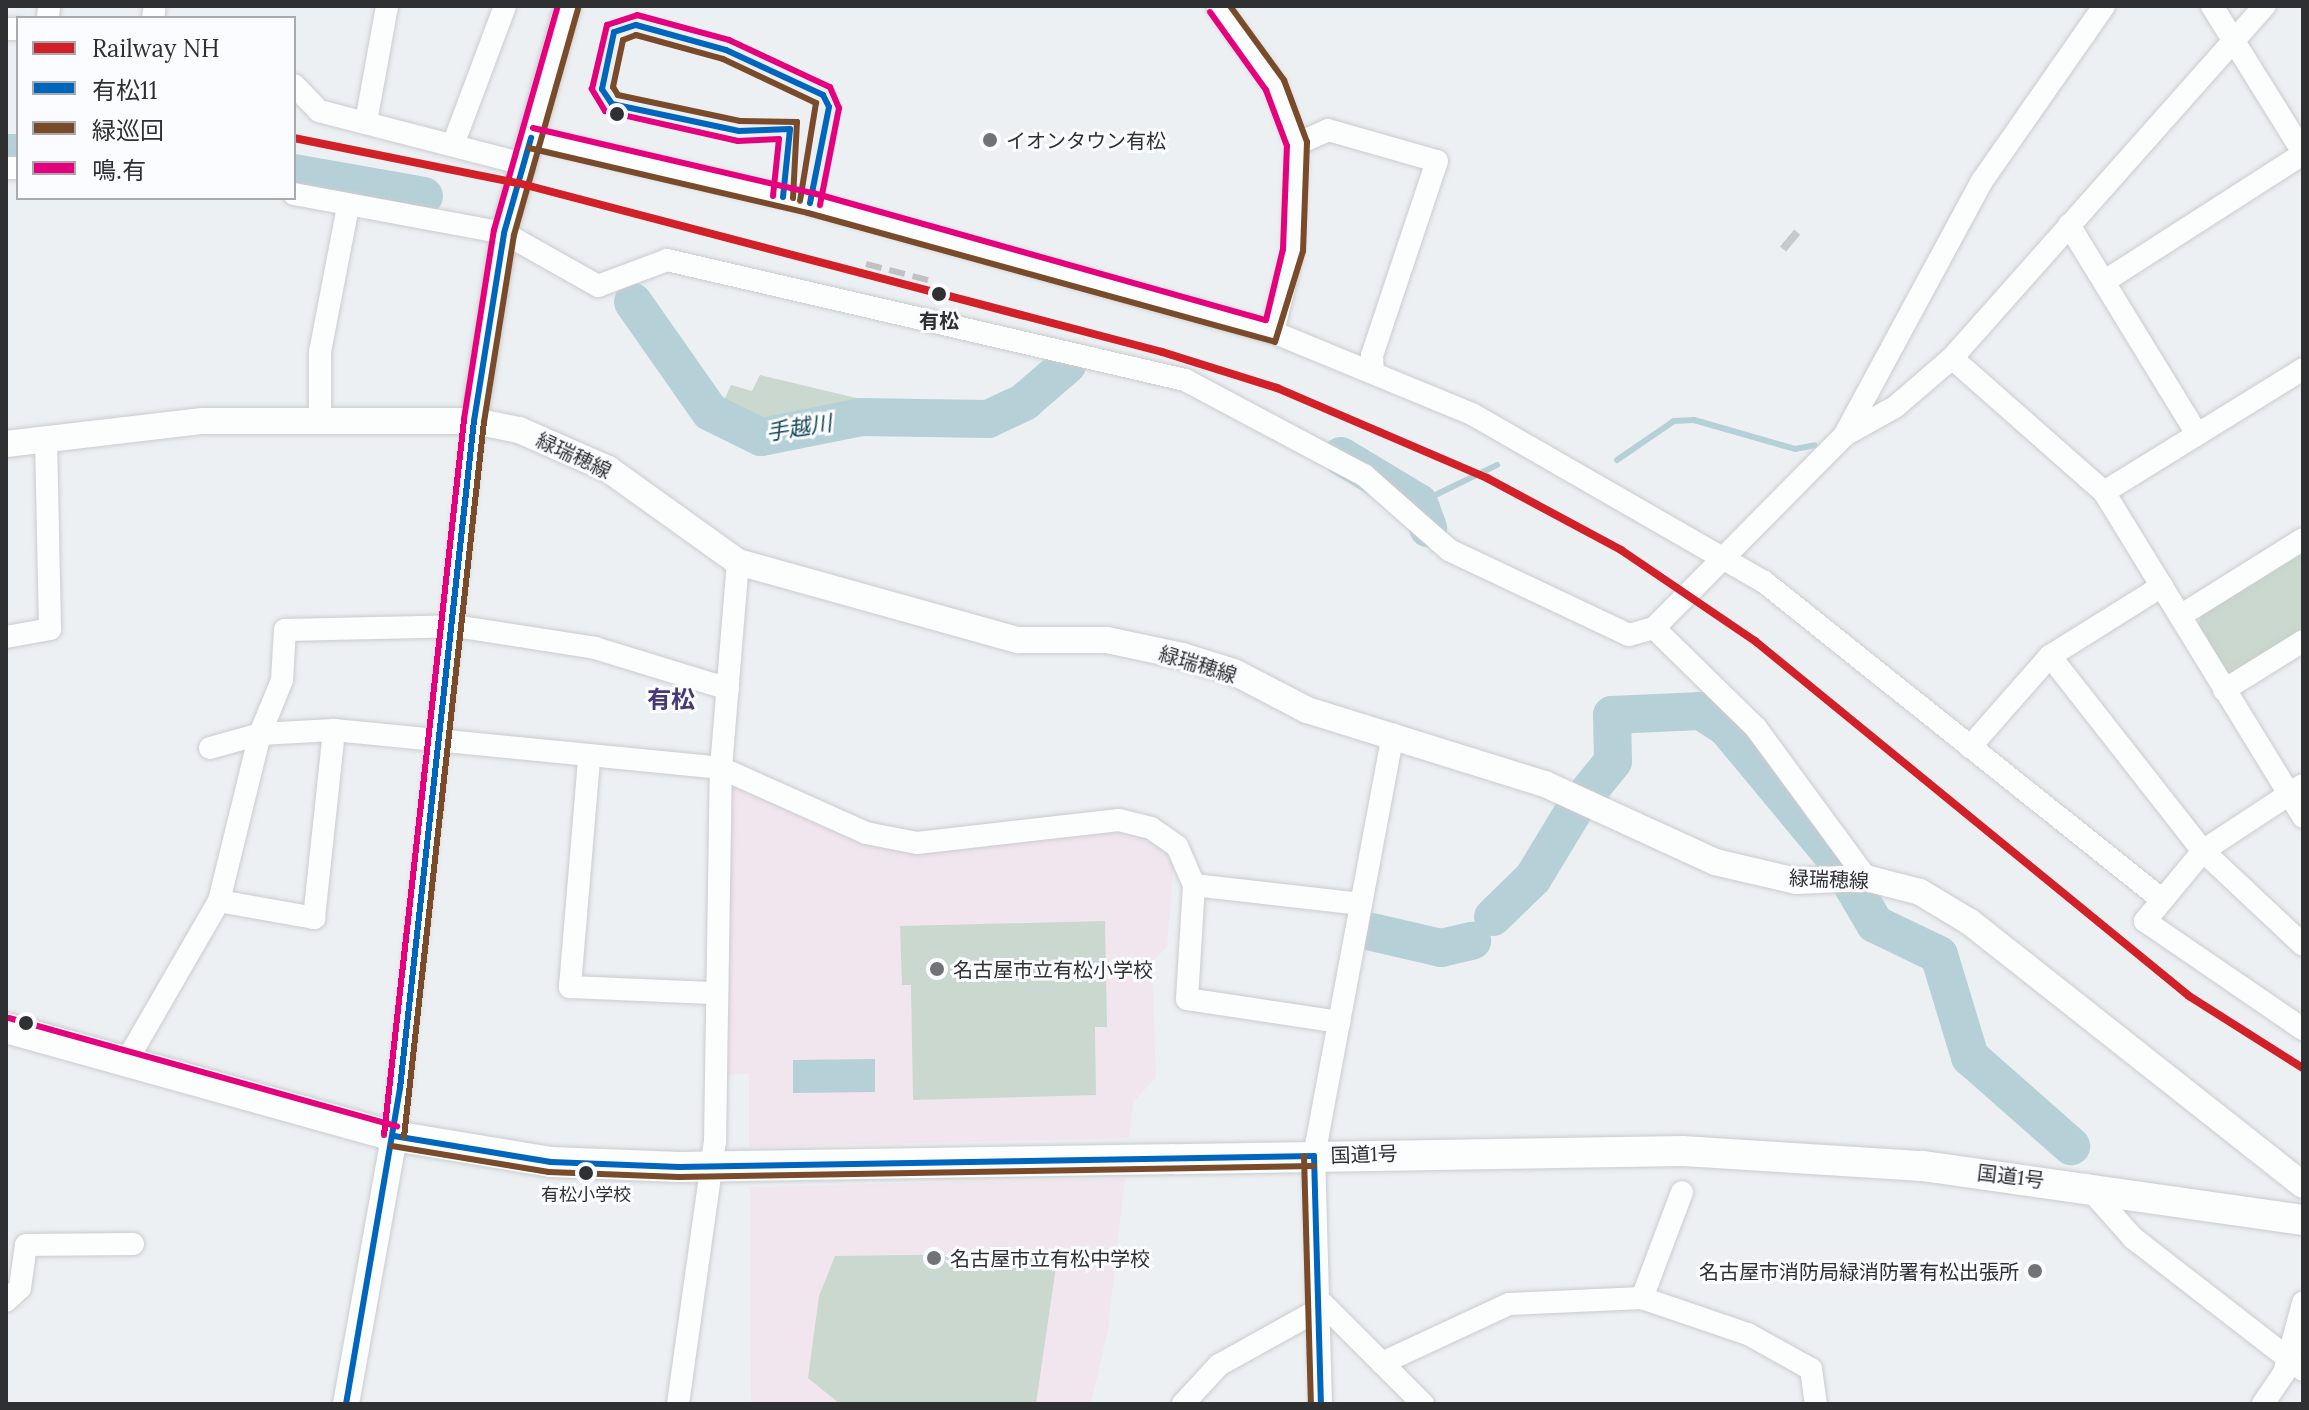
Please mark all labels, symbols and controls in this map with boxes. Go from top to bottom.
legend [16,16,296,200]
text: Railway NH [92,33,220,64]
text: 有松11 [92,75,157,106]
unlabelled marker [609,106,625,122]
text: 緑巡回 [92,115,164,146]
place label: イオンタウン有松 [1006,128,1166,152]
marker: イオンタウン有松 [981,131,999,149]
text: 鳴.有 [92,155,146,186]
marker: 有松 [928,283,950,305]
place label: 有松 [919,308,959,332]
water label: 手越川 [764,410,834,446]
street label: 緑瑞穂線 [533,427,615,483]
street label: 緑瑞穂線 [1156,641,1240,687]
district label: 有松 [647,686,695,714]
street label: 緑瑞穂線 [1789,866,1869,892]
place label: 名古屋市立有松小学校 [953,957,1153,981]
marker: 名古屋市立有松小学校 [928,960,946,978]
unlabelled marker [18,1015,34,1031]
street label: 国道1号 [1330,1141,1398,1167]
street label: 国道1号 [1976,1160,2046,1192]
marker: 有松小学校 [578,1165,594,1181]
place label: 有松小学校 [541,1184,631,1206]
place label: 名古屋市立有松中学校 [950,1246,1150,1270]
marker: 名古屋市立有松中学校 [925,1249,943,1267]
place label: 名古屋市消防局緑消防署有松出張所 [1699,1259,2019,1283]
marker: 名古屋市消防局緑消防署有松出張所 [2026,1262,2044,1280]

